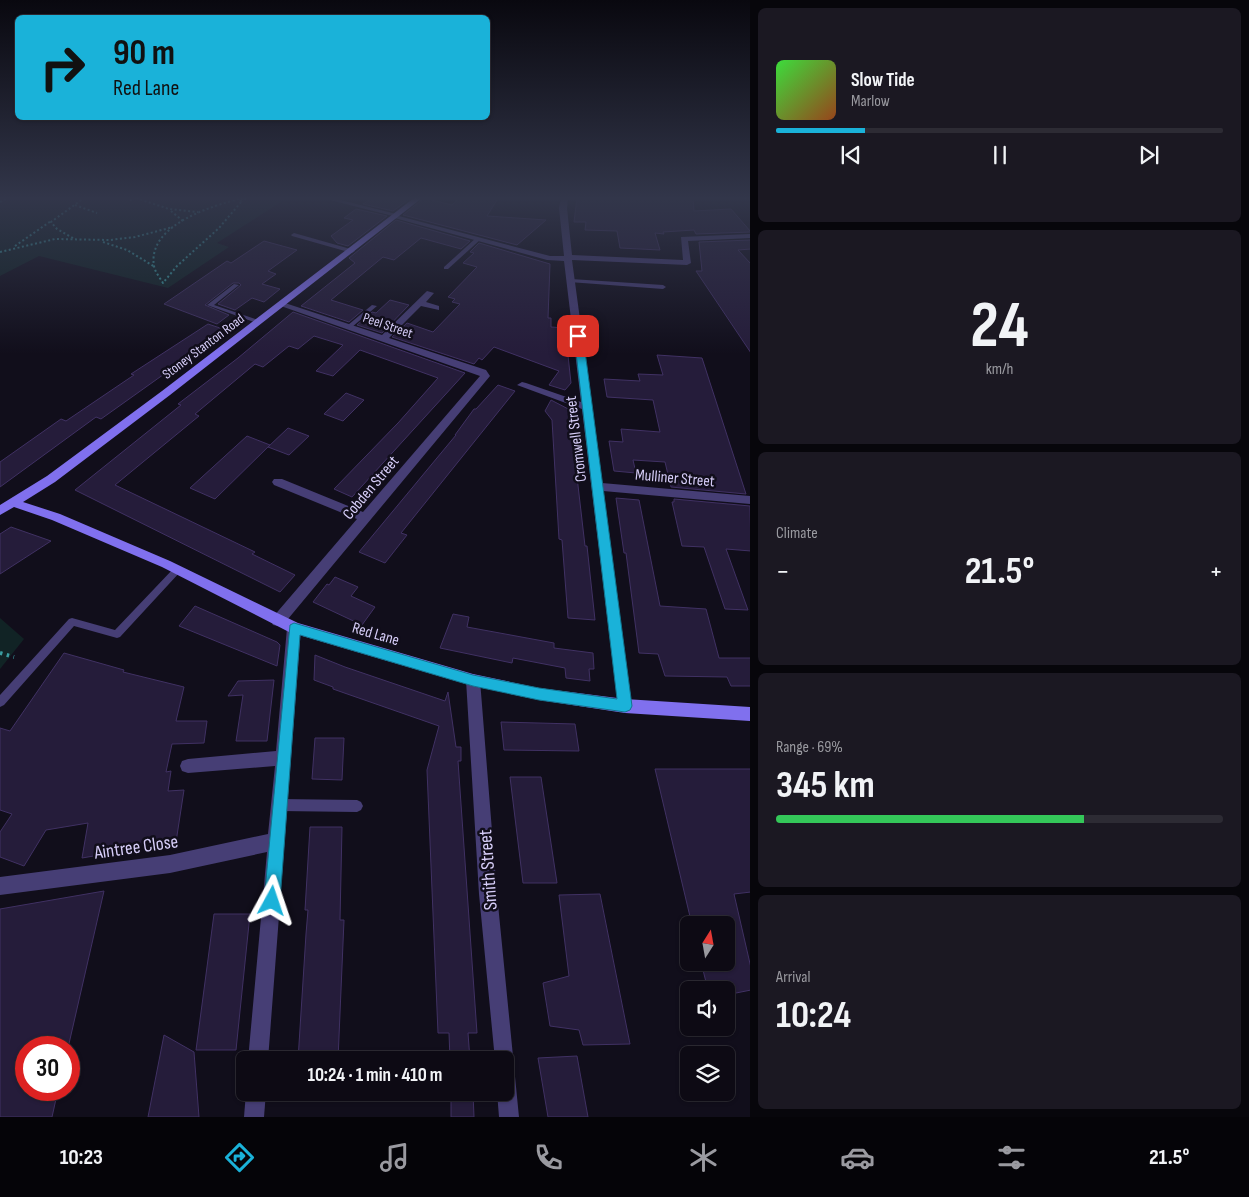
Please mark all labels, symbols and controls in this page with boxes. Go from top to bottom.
text: 90 m [113,32,175,75]
icon: right [30,35,95,100]
text: Slow Tide [851,69,915,92]
text: Red Lane [113,75,179,102]
text: Marlow [851,92,890,111]
icon: previous [837,141,865,169]
icon: pause [986,141,1014,169]
icon: next [1135,141,1163,169]
text: 24 [970,288,1029,366]
street label: Peel Street [361,309,415,342]
street label: Stoney Stanton Road [159,310,248,383]
pin [557,315,599,357]
icon: arrive [564,322,592,350]
text: km/h [986,360,1013,379]
street label: Cromwell Street [562,395,591,483]
street label: Cobden Street [339,452,403,524]
street label: Mulliner Street [634,466,715,491]
text: Climate [776,524,818,543]
text: 21.5° [965,549,1034,594]
text: − [776,555,790,588]
text: + [1209,555,1223,588]
street label: Red Lane [350,619,401,650]
text: Range · 69% [776,738,843,757]
text: 345 km [776,763,875,808]
street label: Smith Street [474,829,503,911]
street label: Aintree Close [92,830,180,865]
position arrow [245,874,297,926]
north arrow [680,916,735,971]
map controls [680,916,735,1101]
text: Arrival [776,968,810,987]
button: sound [680,981,735,1036]
text: 10:24 [776,993,851,1038]
speed limit sign: 30 [15,1036,80,1101]
button: layers [680,1046,735,1101]
text: 10:24 · 1 min · 410 m [308,1064,442,1087]
icon: directions [222,1140,257,1175]
icon: music [377,1140,412,1175]
icon: phone [531,1140,566,1175]
icon: climate [686,1140,721,1175]
icon: car [840,1140,875,1175]
icon: filters [994,1140,1029,1175]
text: 10:23 [60,1144,103,1171]
text: 21.5° [1149,1144,1189,1171]

